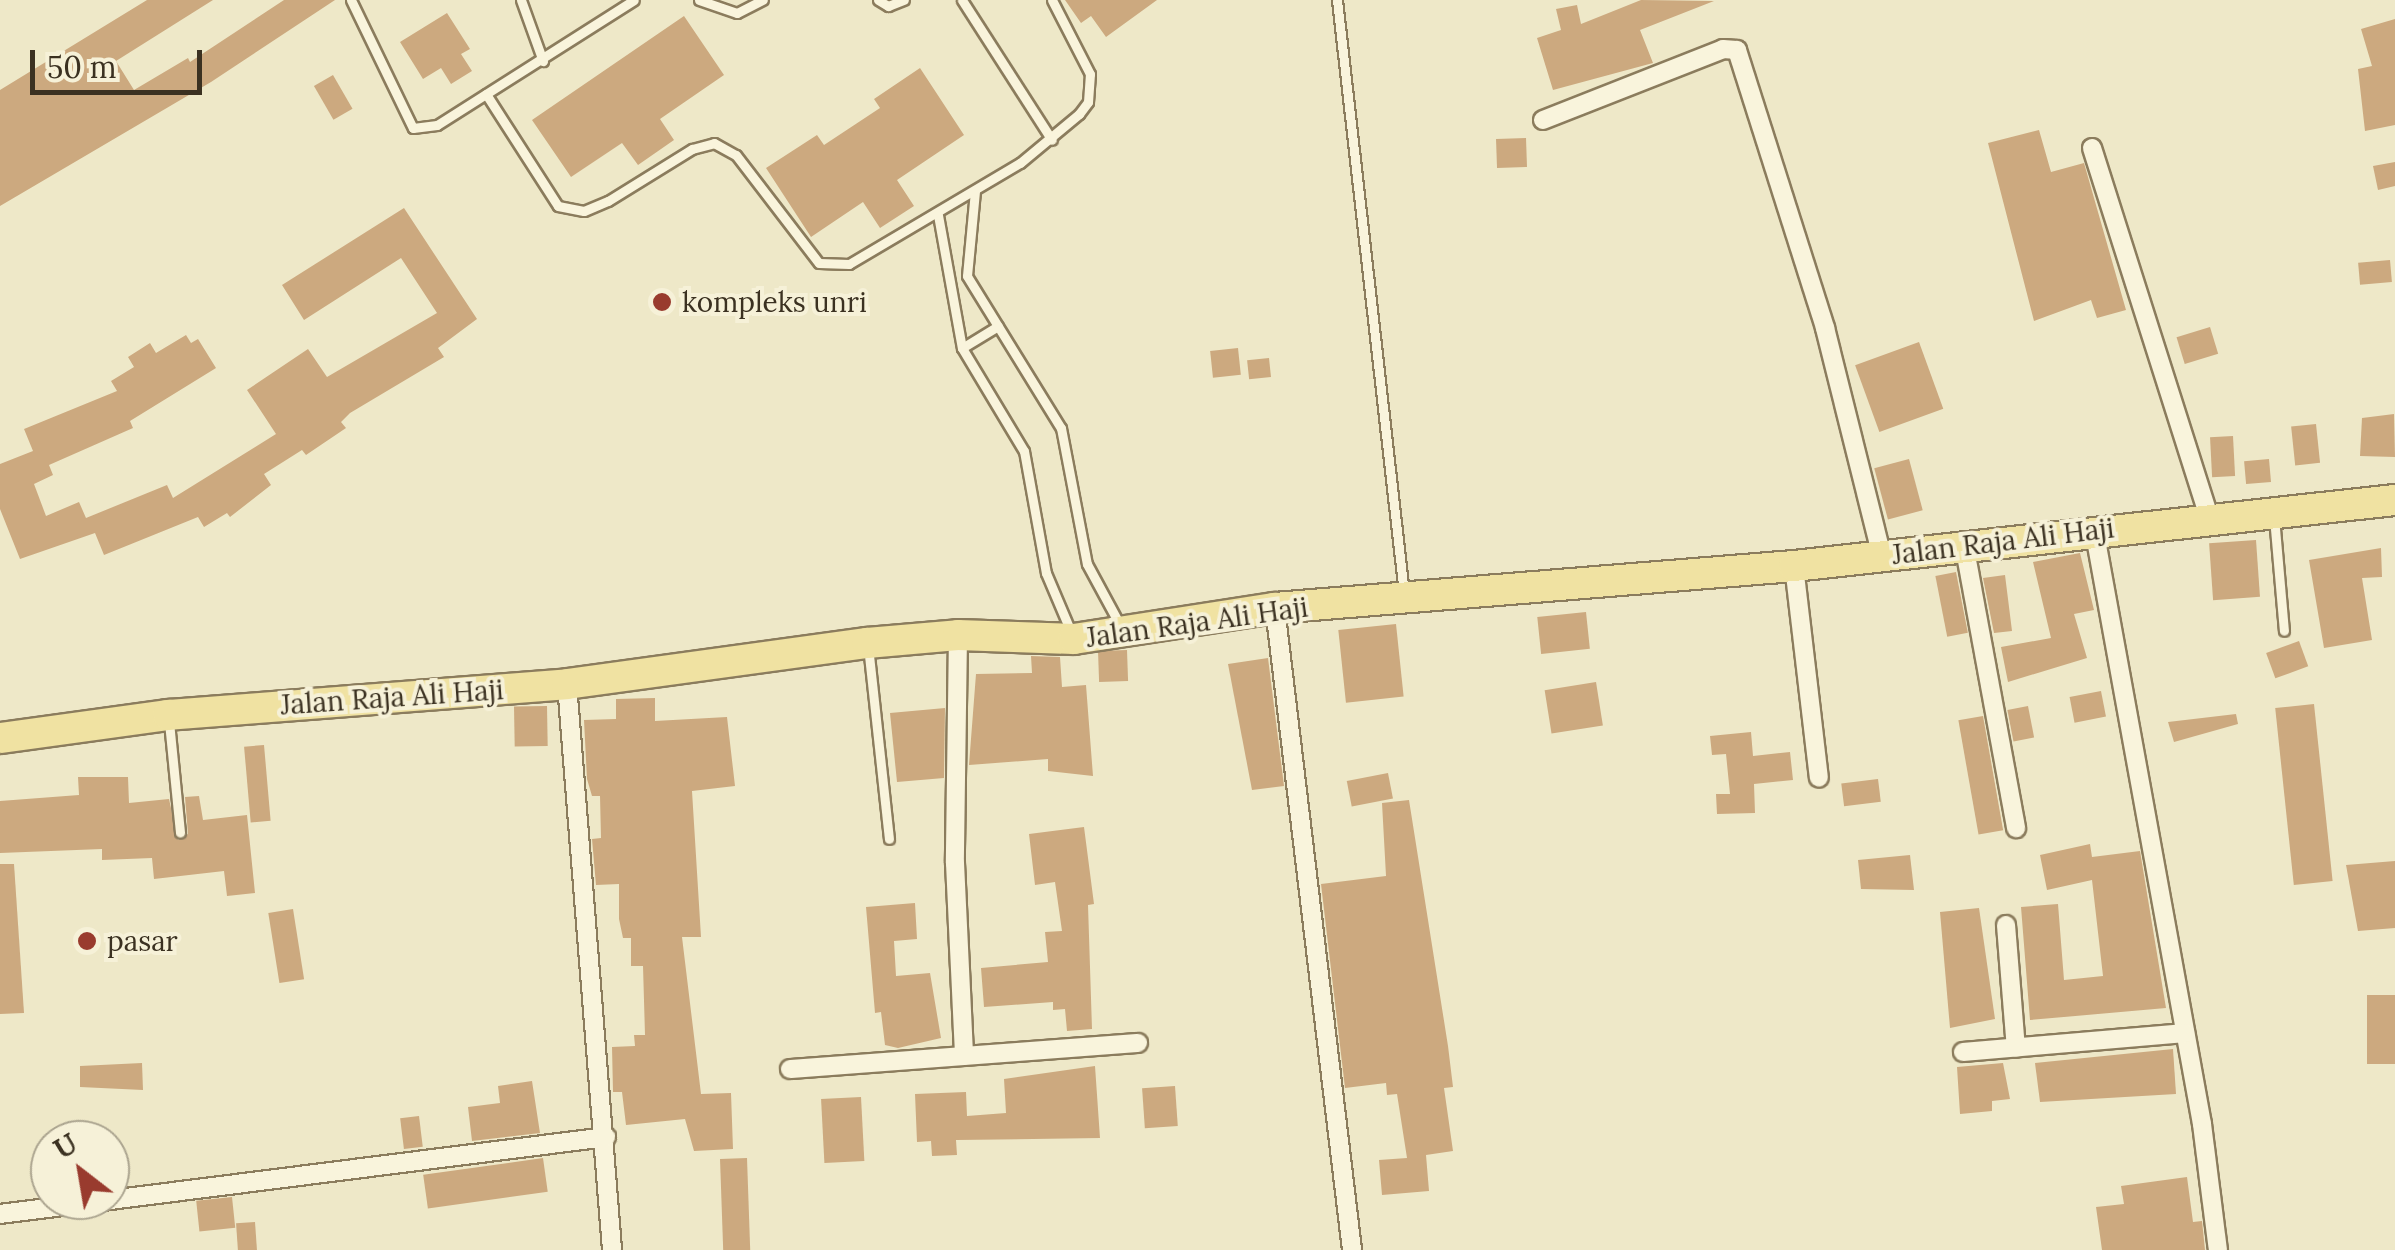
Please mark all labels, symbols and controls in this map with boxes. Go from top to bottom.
scale bar [35,30,208,92]
text: 50 m [47,48,117,86]
place label: kompleks unri [682,285,867,319]
marker: kompleks unri [651,291,673,313]
street label: Jalan Raja Ali Haji [1890,511,2116,571]
street label: Jalan Raja Ali Haji [1084,590,1310,654]
street label: Jalan Raja Ali Haji [279,672,505,722]
place label: pasar [107,924,178,958]
marker: pasar [76,930,98,952]
north arrow [30,1120,130,1220]
text: U [47,1125,84,1167]

